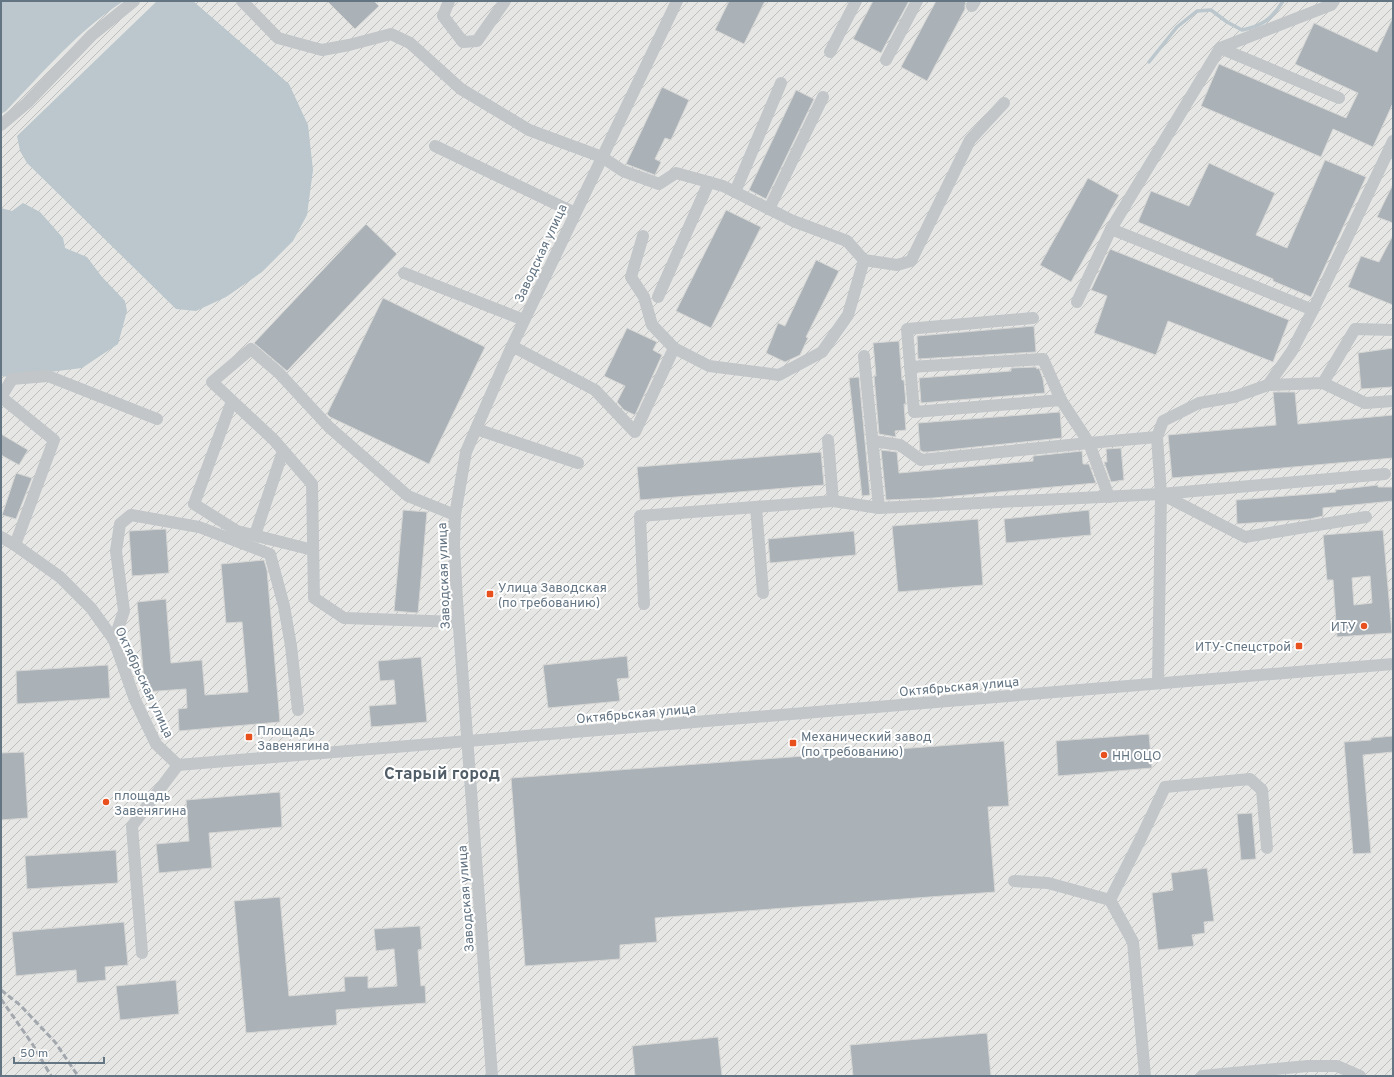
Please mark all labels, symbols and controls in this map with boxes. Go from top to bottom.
street label: Заводская улица [512,202,572,306]
street label: Заводская улица [435,522,455,630]
place label: Улица Заводская (по требованию) [498,581,607,612]
marker: Улица Заводская (по требованию) [485,589,495,599]
place label: ИТУ [1331,620,1356,636]
marker: ИТУ [1359,621,1369,631]
street label: Октябрьская улица [110,625,176,741]
place label: ИТУ-Спецстрой [1195,640,1291,656]
marker: ИТУ-Спецстрой [1294,641,1304,651]
street label: Октябрьская улица [898,675,1020,701]
street label: Октябрьская улица [575,702,697,728]
place label: Площадь Завенягина [257,724,329,755]
place label: Механический завод (по требованию) [801,730,932,761]
marker: Площадь Завенягина [244,732,254,742]
marker: Механический завод (по требованию) [788,738,798,748]
place label: НН ОЦО [1112,749,1161,765]
marker: НН ОЦО [1099,750,1109,760]
district label: Старый город [384,764,500,786]
place label: площадь Завенягина [114,789,186,820]
marker: площадь Завенягина [101,797,111,807]
street label: Заводская улица [455,845,479,953]
scale bar [14,1039,104,1065]
text: 50 m [20,1046,48,1062]

